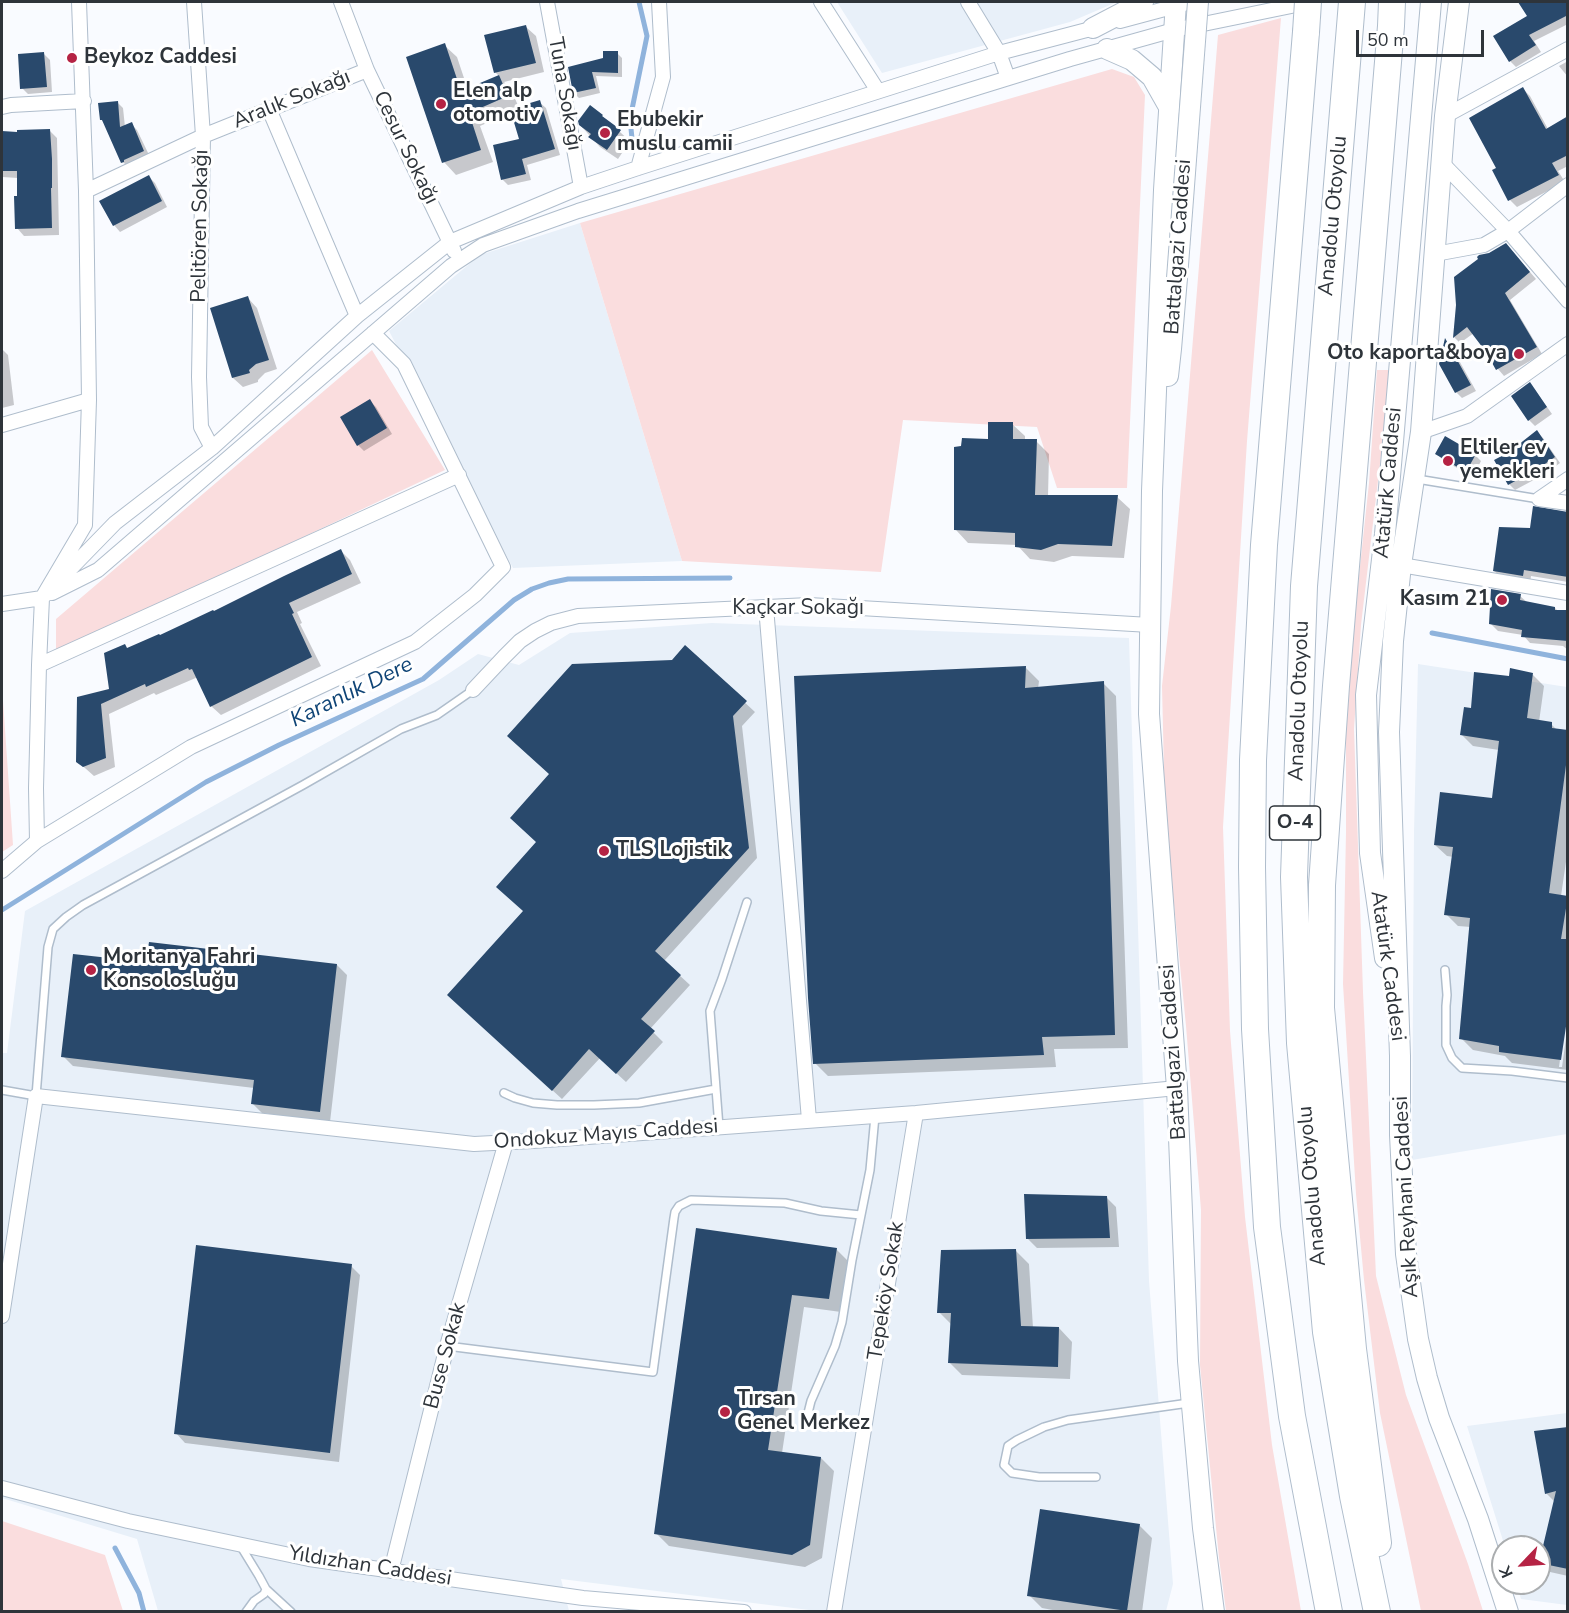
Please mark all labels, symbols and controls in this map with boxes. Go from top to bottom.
scale bar [1359,18,1486,56]
text: 50 m [1367,28,1409,52]
street label: Tuna Sokağı [542,35,586,153]
place label: Beykoz Caddesi [84,45,237,71]
marker: Beykoz Caddesi [65,51,79,65]
street label: Aralık Sokağı [230,65,354,135]
place label: Elen alp otomotiv [453,79,540,129]
street label: Cesur Sokağı [367,87,443,209]
marker: Elen alp otomotiv [434,97,448,111]
place label: Ebubekir muslu camii [617,108,733,158]
marker: Ebubekir muslu camii [598,126,612,140]
street label: Anadolu Otoyolu [1314,135,1354,297]
street label: Pelitören Sokağı [187,149,215,303]
street label: Battalgazi Caddesi [1160,158,1198,336]
place label: Oto kaporta&boya [1327,341,1507,367]
marker: Oto kaporta&boya [1512,347,1526,361]
street label: Atatürk Caddesi [1370,406,1408,560]
place label: Eltiler ev yemekleri [1460,436,1555,486]
marker: Eltiler ev yemekleri [1441,454,1455,468]
place label: Kasım 21 [1400,587,1490,613]
marker: Kasım 21 [1495,593,1509,607]
street label: Kaçkar Sokağı [732,596,864,622]
street label: Anadolu Otoyolu [1285,620,1315,782]
water label: Karanlık Dere [286,652,418,734]
road number: O-4 [1270,806,1320,840]
place label: TLS Lojistik [616,838,729,864]
marker: TLS Lojistik [597,844,611,858]
street label: Atatürk Caddesi [1364,889,1410,1043]
place label: Moritanya Fahri Konsolosluğu [103,945,255,995]
marker: Moritanya Fahri Konsolosluğu [84,963,98,977]
street label: Battalgazi Caddesi [1155,963,1193,1141]
street label: Aşık Reyhani Caddesi [1389,1095,1425,1299]
street label: Anadolu Otoyolu [1293,1105,1333,1267]
street label: Ondokuz Mayıs Caddesi [493,1115,719,1155]
street label: Tepeköy Sokak [864,1220,910,1362]
street label: Buse Sokak [420,1300,472,1412]
place label: Tırsan Genel Merkez [737,1387,870,1437]
marker: Tırsan Genel Merkez [718,1405,732,1419]
north arrow [1491,1535,1551,1595]
street label: Yıldızhan Caddesi [287,1542,453,1592]
text: K [1494,1562,1519,1581]

